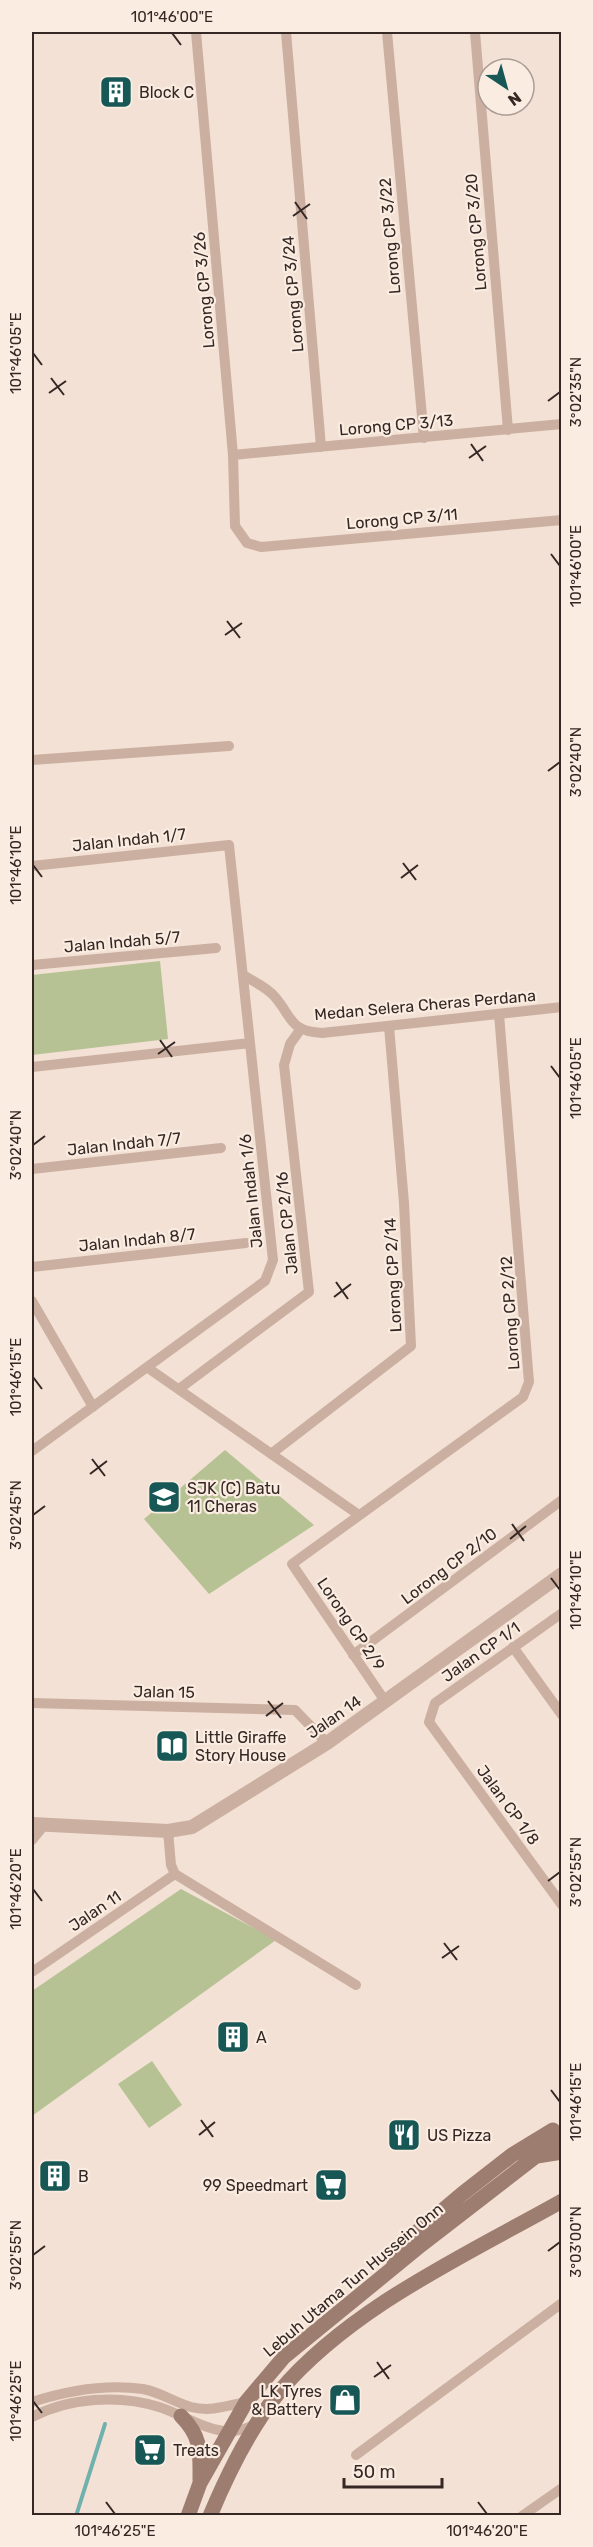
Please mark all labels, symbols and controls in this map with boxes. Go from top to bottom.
text: 101°46'00"E [131,8,213,26]
north arrow [476,57,536,117]
building icon: Block C [98,74,134,110]
place label: Block C [139,83,194,102]
text: N [504,88,525,110]
street label: Lorong CP 3/20 [461,173,491,291]
street label: Lorong CP 3/22 [375,177,405,295]
street label: Lorong CP 3/26 [189,231,219,349]
street label: Lorong CP 3/24 [278,235,308,353]
text: 101°46'05"E [7,312,25,394]
text: 3°02'35"N [567,357,585,427]
street label: Lorong CP 3/13 [338,411,454,439]
street label: Lorong CP 3/11 [346,505,458,533]
text: 101°46'00"E [567,525,585,607]
text: 3°02'40"N [567,727,585,797]
text: 101°46'10"E [7,825,25,905]
street label: Jalan Indah 1/7 [71,825,187,855]
street label: Jalan Indah 5/7 [63,927,181,957]
street label: Medan Selera Cheras Perdana [313,986,537,1024]
text: 101°46'05"E [567,1037,585,1119]
text: 3°02'40"N [7,1110,25,1180]
street label: Jalan Indah 7/7 [66,1129,182,1159]
street label: Jalan Indah 1/6 [236,1133,266,1249]
street label: Jalan CP 2/16 [272,1170,302,1275]
street label: Lorong CP 2/14 [381,1217,405,1333]
street label: Jalan Indah 8/7 [78,1224,196,1256]
street label: Lorong CP 2/12 [497,1255,523,1371]
text: 101°46'15"E [7,1338,25,1416]
school or university icon: SJK (C) Batu 11 Cheras [146,1479,182,1515]
place label: SJK (C) Batu 11 Cheras [187,1479,280,1516]
text: 3°02'45"N [7,1480,25,1550]
street label: Lorong CP 2/10 [397,1524,501,1608]
text: 101°46'10"E [567,1550,585,1630]
street label: Lorong CP 2/9 [313,1574,389,1674]
street label: Jalan CP 1/1 [438,1618,524,1686]
street label: Jalan 15 [133,1682,195,1702]
street label: Jalan 14 [303,1691,365,1743]
library icon: Little Giraffe Story House [154,1728,190,1764]
place label: Little Giraffe Story House [195,1728,287,1765]
street label: Jalan CP 1/8 [473,1761,543,1849]
text: 3°02'55"N [567,1837,585,1907]
text: 101°46'20"E [7,1848,25,1930]
street label: Jalan 11 [65,1887,125,1935]
building icon: A [215,2019,251,2055]
place label: A [256,2028,267,2047]
text: 101°46'15"E [567,2063,585,2141]
restaurant icon: US Pizza [386,2117,422,2153]
place label: US Pizza [427,2126,491,2145]
building icon: B [37,2158,73,2194]
place label: B [78,2167,89,2186]
supermarket icon: 99 Speedmart [313,2167,349,2203]
place label: 99 Speedmart [203,2176,308,2195]
street label: Lebuh Utama Tun Hussein Onn [259,2199,447,2361]
text: 3°03'00"N [567,2206,585,2278]
text: 3°02'55"N [7,2220,25,2290]
text: 101°46'25"E [7,2360,25,2442]
place label: LK Tyres & Battery [251,2382,322,2419]
shop icon: LK Tyres & Battery [327,2382,363,2418]
supermarket icon: Treats [132,2432,168,2468]
place label: Treats [173,2441,219,2460]
scale bar [344,2451,442,2489]
text: 50 m [353,2461,396,2483]
text: 101°46'25"E [74,2522,156,2540]
text: 101°46'20"E [446,2522,528,2540]

